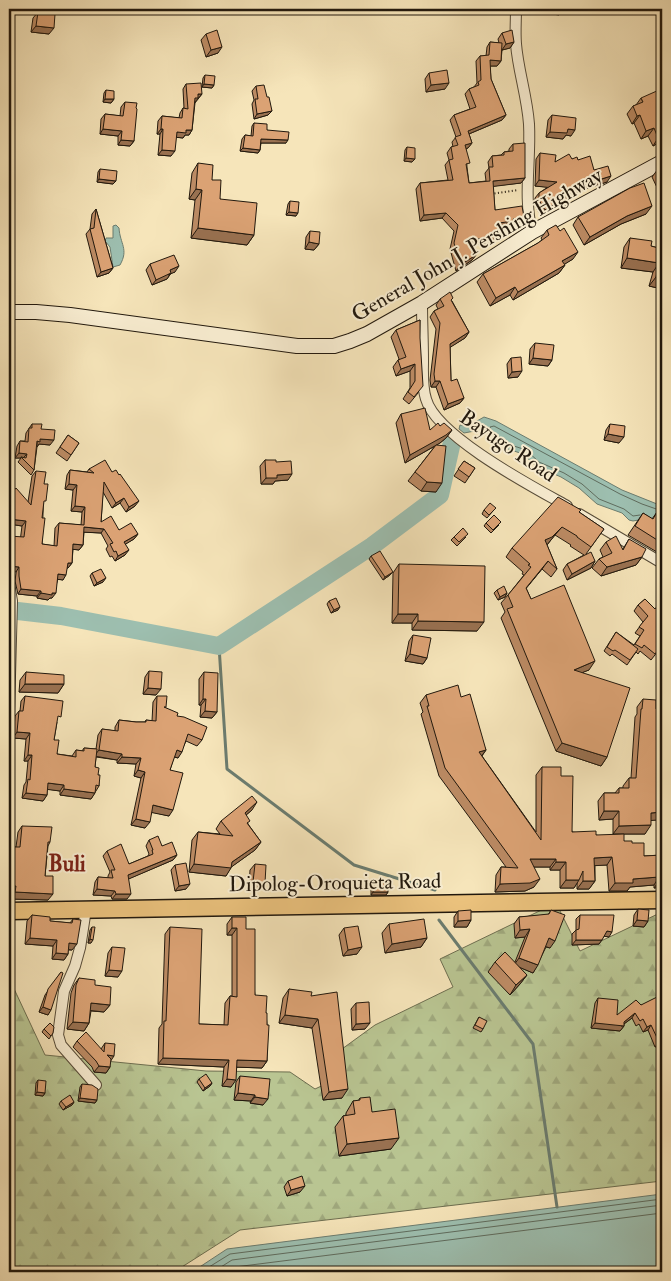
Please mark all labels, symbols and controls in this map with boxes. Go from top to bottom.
street label: General John J. Pershing Highway [347,162,608,328]
street label: Bayugo Road [454,404,562,489]
district label: Buli [48,850,86,878]
street label: Dipolog-Oroquieta Road [228,868,442,898]

